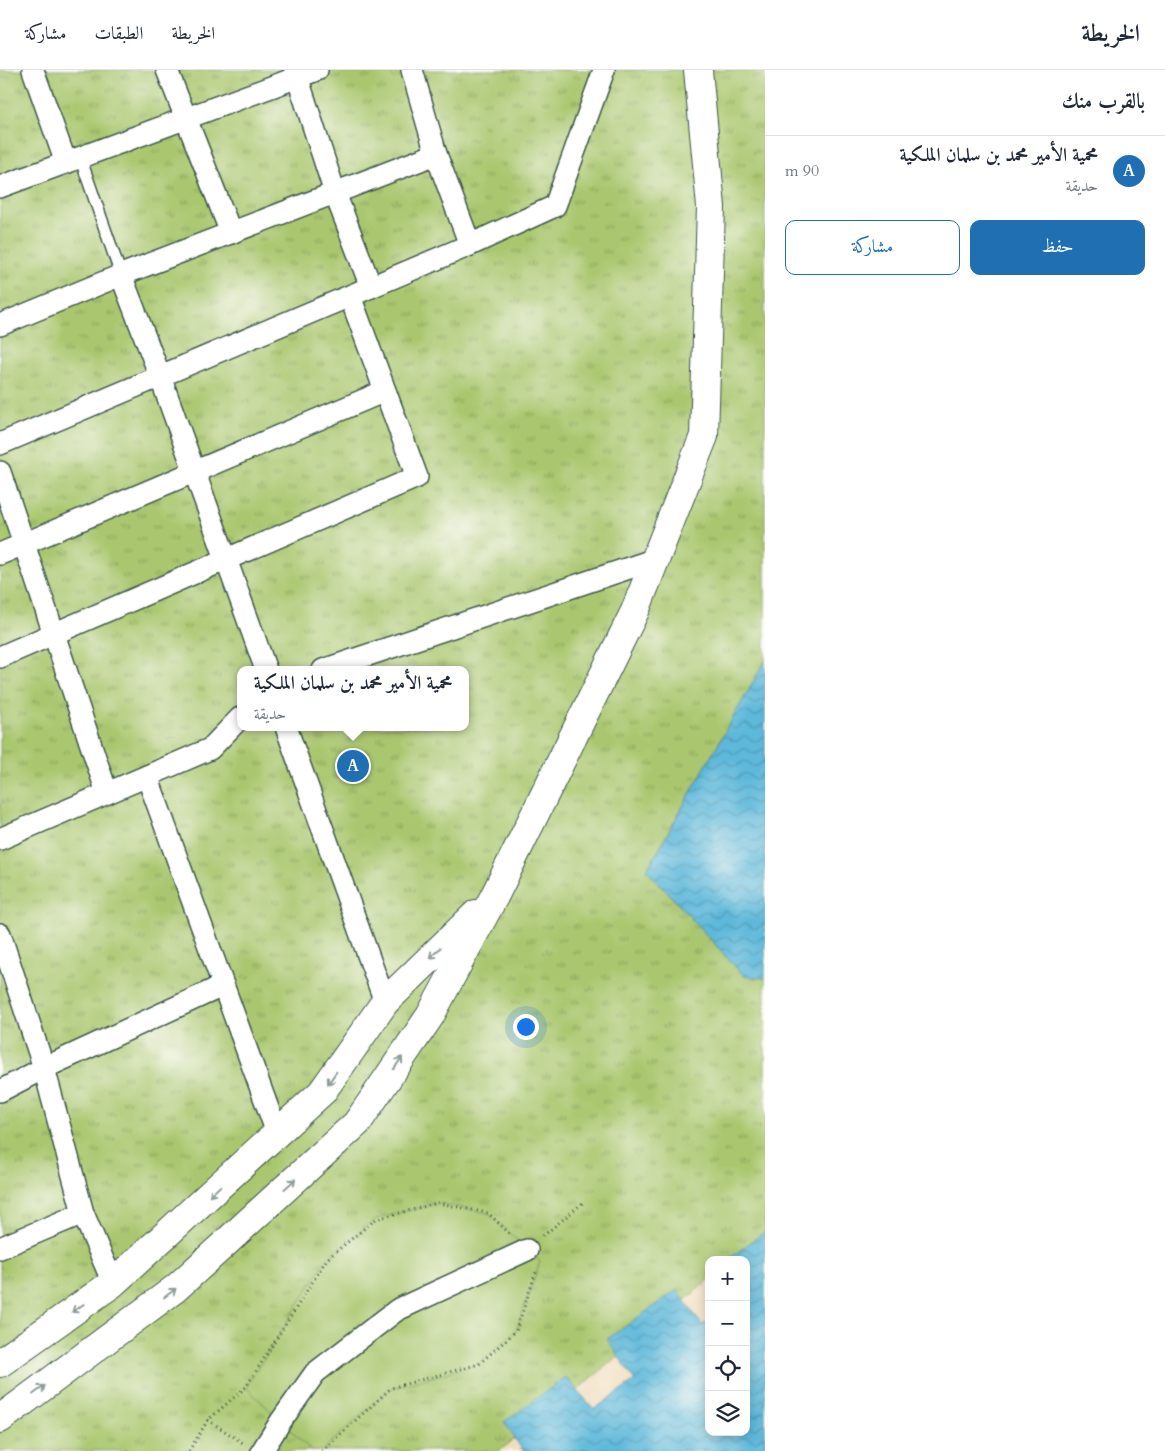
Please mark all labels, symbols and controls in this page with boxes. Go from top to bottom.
text: الخريطة [1082,17,1140,50]
text: مشاركة [25,21,66,46]
text: الطبقات [94,21,143,46]
text: الخريطة [171,21,215,46]
text: بالقرب منك [1062,87,1145,116]
text: محمية الأمير محمد بن سلمان الملكية [899,142,1098,168]
text: 90 m [785,160,819,182]
text: A [1123,160,1135,182]
text: حديقة [1066,175,1098,197]
button: مشاركة [785,220,960,275]
button: حفظ [970,220,1145,275]
popup [237,666,469,731]
text: محمية الأمير محمد بن سلمان الملكية [254,670,452,696]
text: حديقة [254,703,286,725]
pin: A [337,747,369,785]
one-way arrow [429,947,441,959]
your location [513,1014,539,1040]
one-way arrow [392,1056,403,1070]
one-way arrow [327,1071,337,1085]
one-way arrow [284,1178,296,1190]
one-way arrow [208,1185,221,1197]
map controls [705,1256,750,1436]
button: + [705,1256,750,1301]
one-way arrow [163,1287,176,1298]
button: − [705,1301,750,1346]
one-way arrow [72,1303,86,1313]
button: locate [705,1346,750,1391]
one-way arrow [32,1384,45,1395]
button: layers [705,1391,750,1436]

